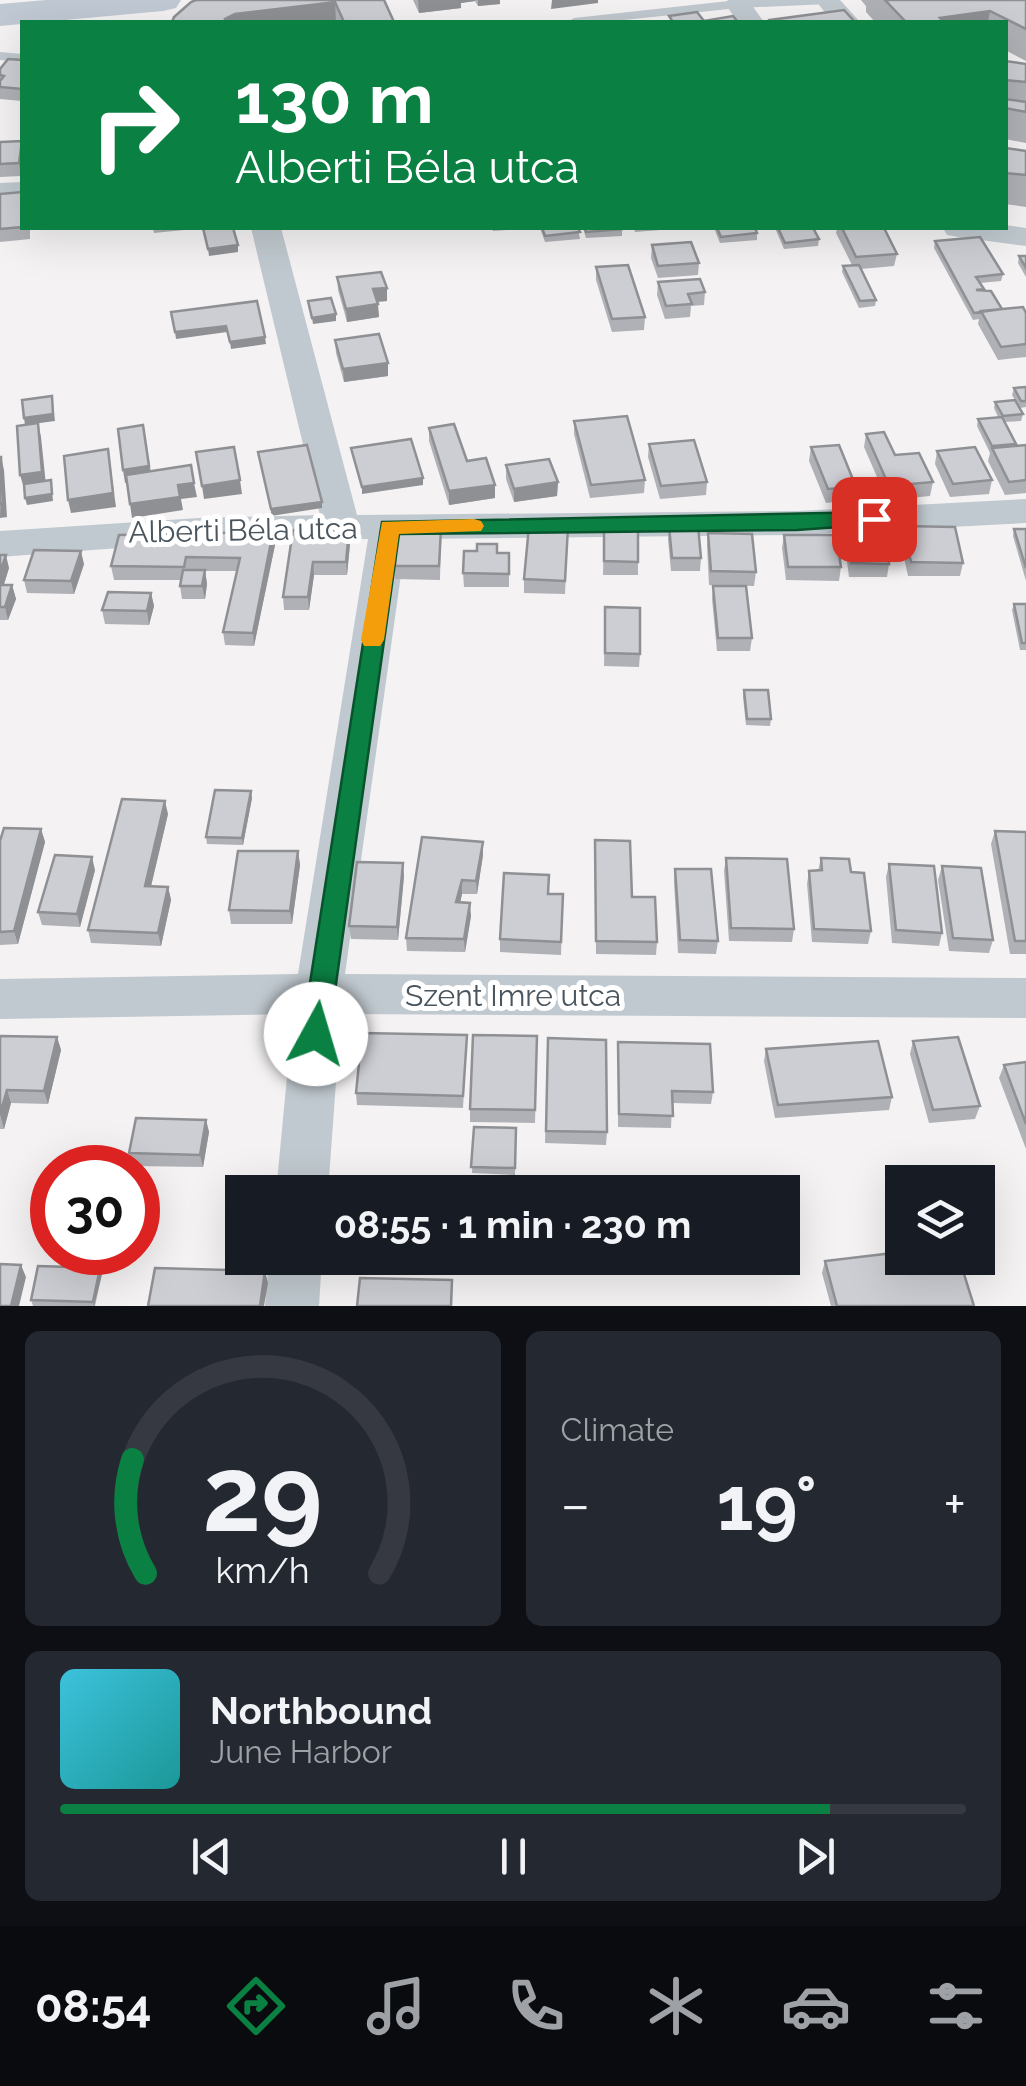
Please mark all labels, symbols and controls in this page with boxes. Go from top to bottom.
text: 130 m [235,57,434,139]
icon: right [70,60,200,190]
text: Alberti Béla utca [235,141,579,194]
pin [832,477,917,562]
icon: arrive [847,492,902,547]
street label: Alberti Béla utca [128,510,358,550]
street label: Szent Imre utca [405,978,621,1013]
position arrow [264,982,368,1086]
speed limit sign: 30 [30,1145,160,1275]
map controls [885,1165,995,1275]
button: layers [885,1165,995,1275]
text: 08:55 · 1 min · 230 m [334,1202,691,1247]
text: Climate [561,1411,674,1448]
text: 29 [203,1433,323,1555]
text: 19° [716,1459,817,1548]
text: − [561,1472,590,1537]
text: + [943,1472,966,1537]
text: km/h [216,1549,310,1591]
text: Northbound [210,1688,432,1733]
text: June Harbor [210,1733,392,1770]
icon: previous [184,1829,239,1884]
icon: pause [486,1829,541,1884]
icon: next [788,1829,843,1884]
icon: directions [221,1971,291,2041]
icon: music [361,1971,431,2041]
icon: phone [501,1971,571,2041]
icon: climate [641,1971,711,2041]
icon: car [781,1971,851,2041]
icon: filters [921,1971,991,2041]
text: 08:54 [35,1980,152,2033]

